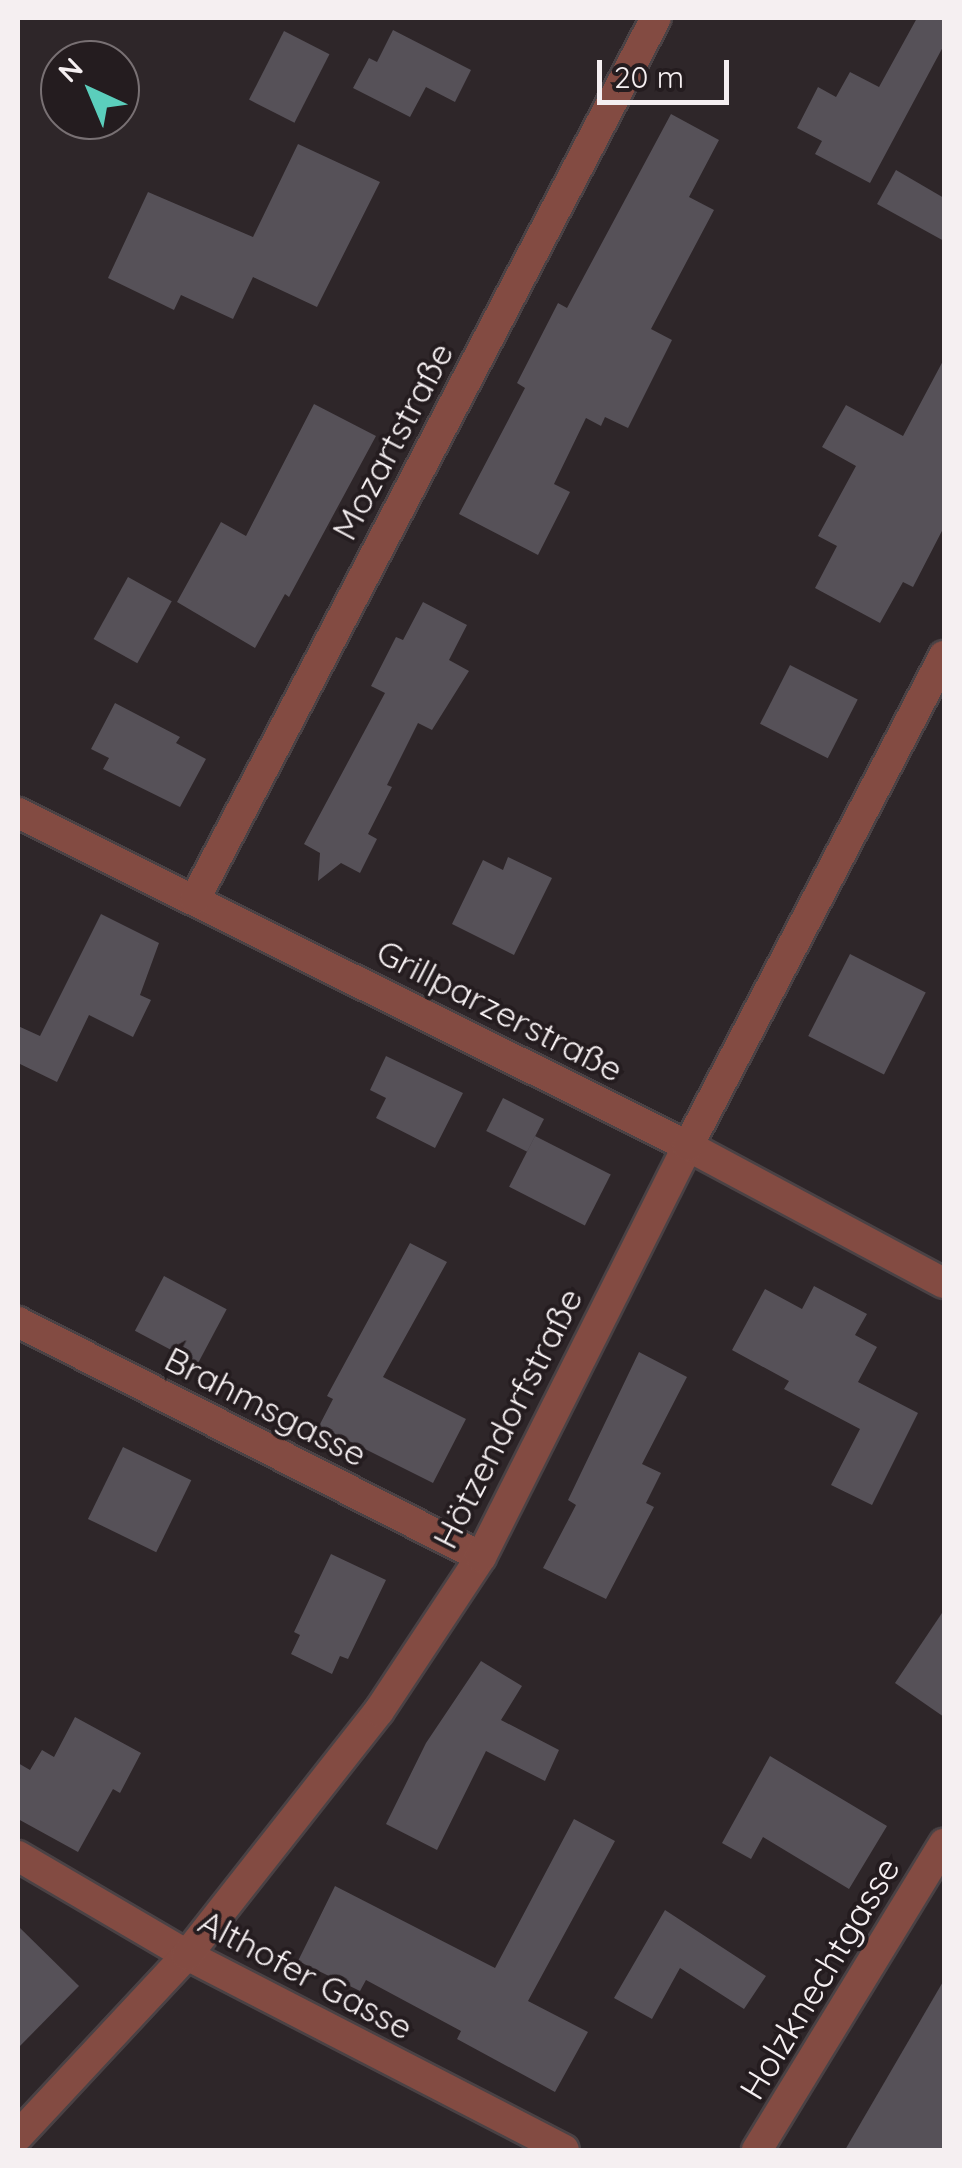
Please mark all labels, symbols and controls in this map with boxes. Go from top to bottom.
north arrow [40,40,140,140]
scale bar [602,40,734,102]
text: N [51,50,90,89]
text: 20 m [614,58,684,96]
street label: Mozartstraße [322,335,462,547]
street label: Grillparzerstraße [370,930,630,1090]
street label: Hötzendorfstraße [423,1281,591,1555]
street label: Brahmsgasse [158,1337,374,1475]
street label: Holzknechtgasse [730,1849,908,2107]
street label: Althofer Gasse [192,1900,420,2048]

